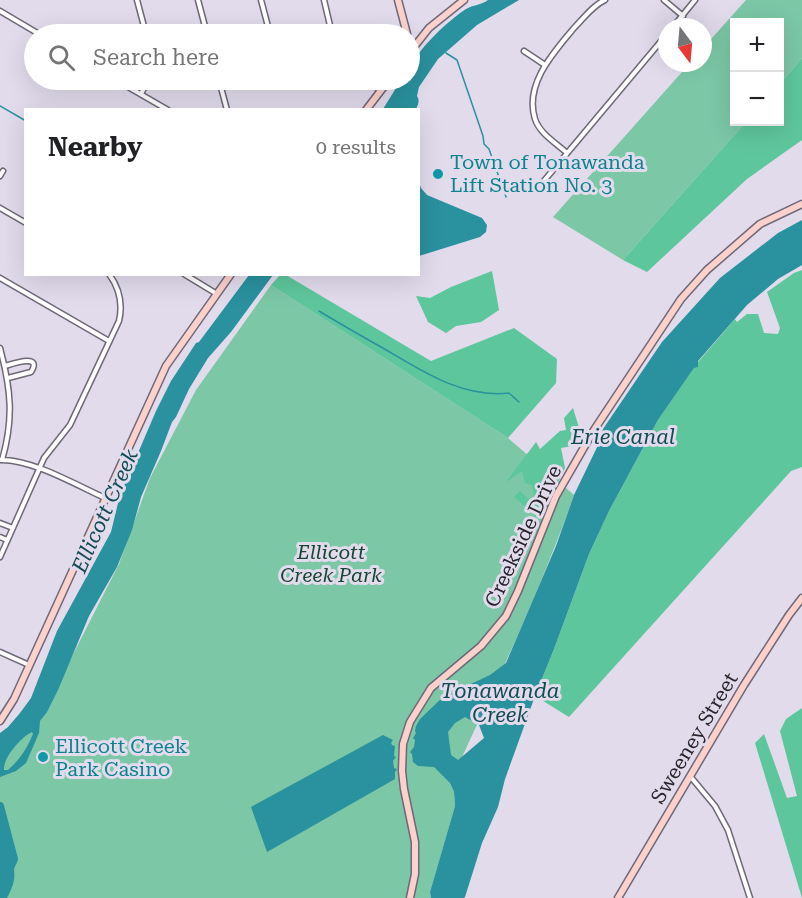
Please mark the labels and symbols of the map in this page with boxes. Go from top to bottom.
north arrow [658,18,712,72]
place label: Town of Tonawanda Lift Station No. 3 [450,150,645,197]
marker: Town of Tonawanda Lift Station No. 3 [431,167,445,181]
water label: Erie Canal [570,425,675,449]
water label: Ellicott Creek [67,445,143,577]
street label: Creekside Drive [480,461,566,611]
park label: Ellicott Creek Park [280,540,382,587]
street label: Sweeney Street [645,668,743,808]
water label: Tonawanda Creek [441,679,559,727]
place label: Ellicott Creek Park Casino [55,734,188,781]
marker: Ellicott Creek Park Casino [36,750,50,764]

